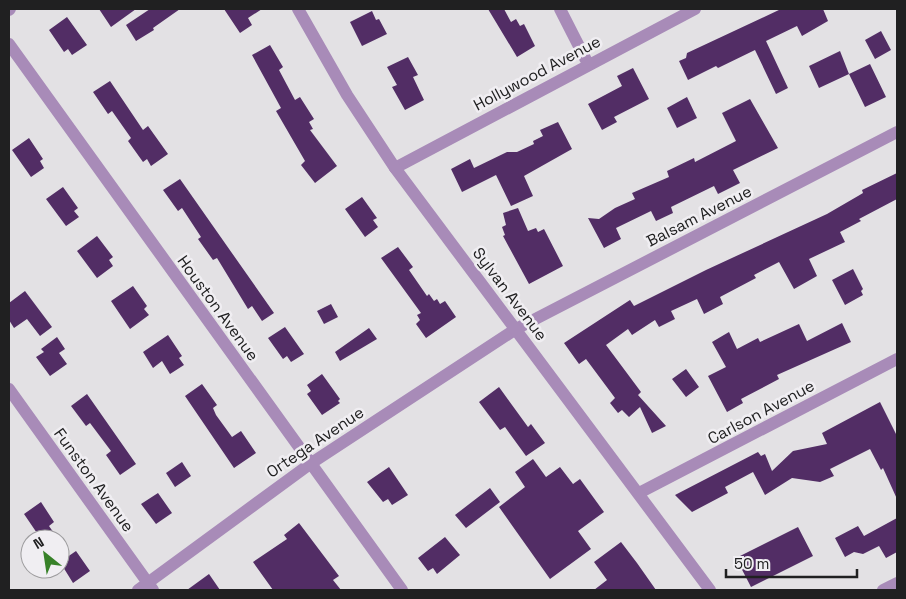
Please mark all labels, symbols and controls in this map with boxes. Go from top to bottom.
street label: Hollywood Avenue [470,31,604,115]
street label: Balsam Avenue [643,180,755,252]
street label: Sylvan Avenue [468,243,552,345]
street label: Houston Avenue [173,251,263,365]
street label: Carlson Avenue [704,375,818,449]
street label: Ortega Avenue [262,402,368,482]
street label: Funston Avenue [49,424,139,536]
north arrow [20,529,70,579]
text: N [30,533,47,553]
scale bar [726,546,857,578]
text: 50 m [734,554,769,573]

